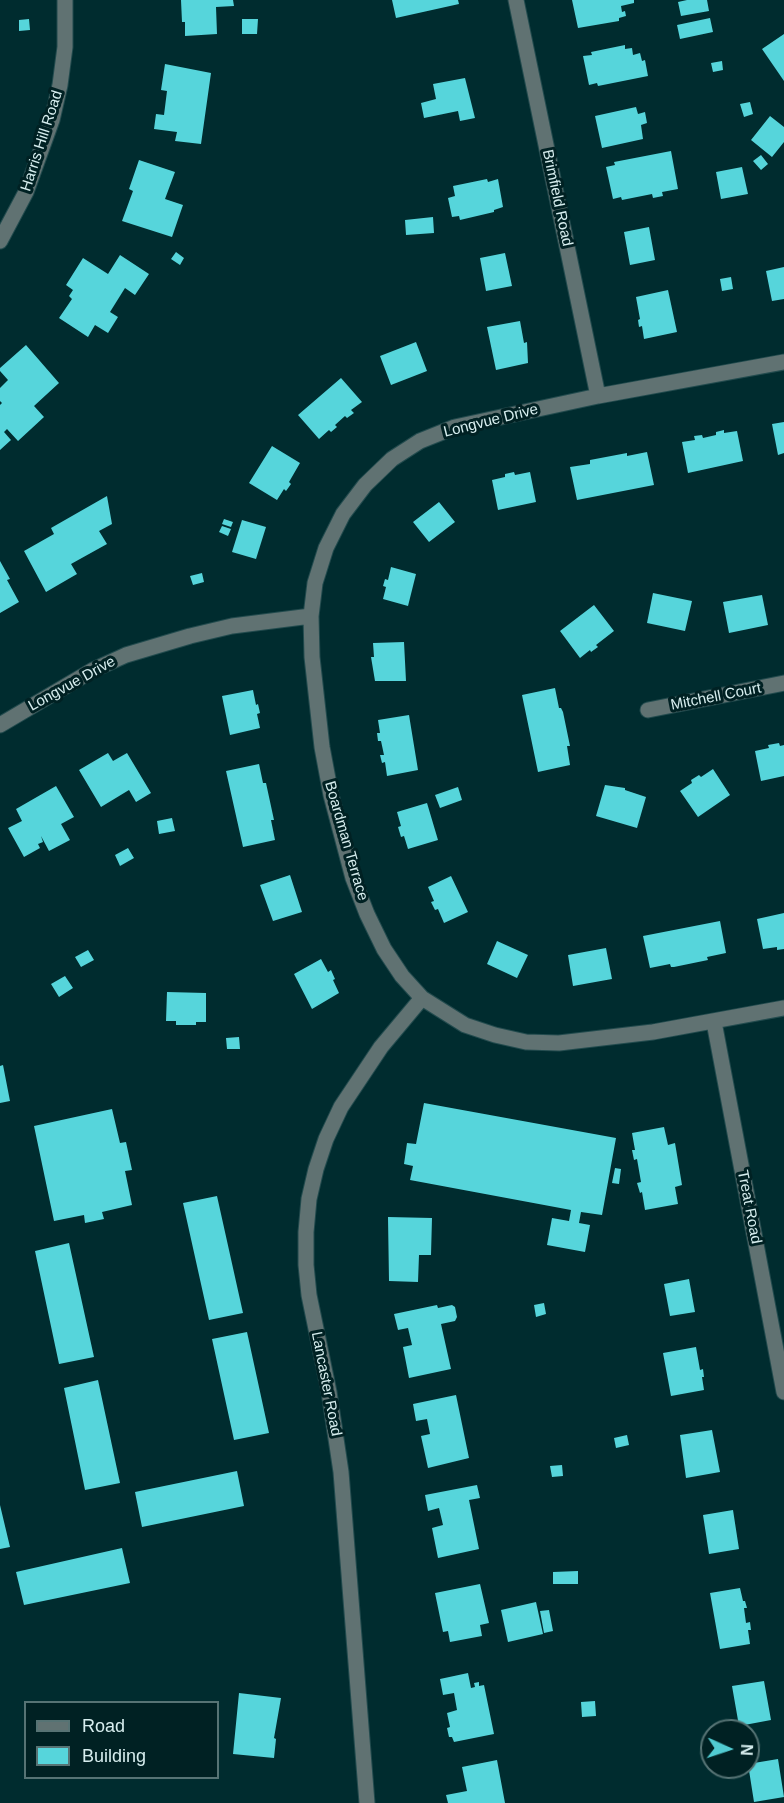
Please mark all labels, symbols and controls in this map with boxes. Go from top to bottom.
street label: Harris Hill Road [17,88,67,194]
street label: Brimfield Road [538,148,576,248]
street label: Longvue Drive [442,401,540,441]
street label: Longvue Drive [25,653,119,715]
street label: Mitchell Court [669,679,763,715]
street label: Boardman Terrace [320,779,372,903]
street label: Treat Road [733,1169,765,1245]
street label: Lancaster Road [307,1330,345,1438]
legend [24,1701,219,1779]
text: Road [82,1716,125,1736]
north arrow [700,1719,760,1779]
text: N [738,1744,755,1756]
text: Building [82,1746,146,1766]

